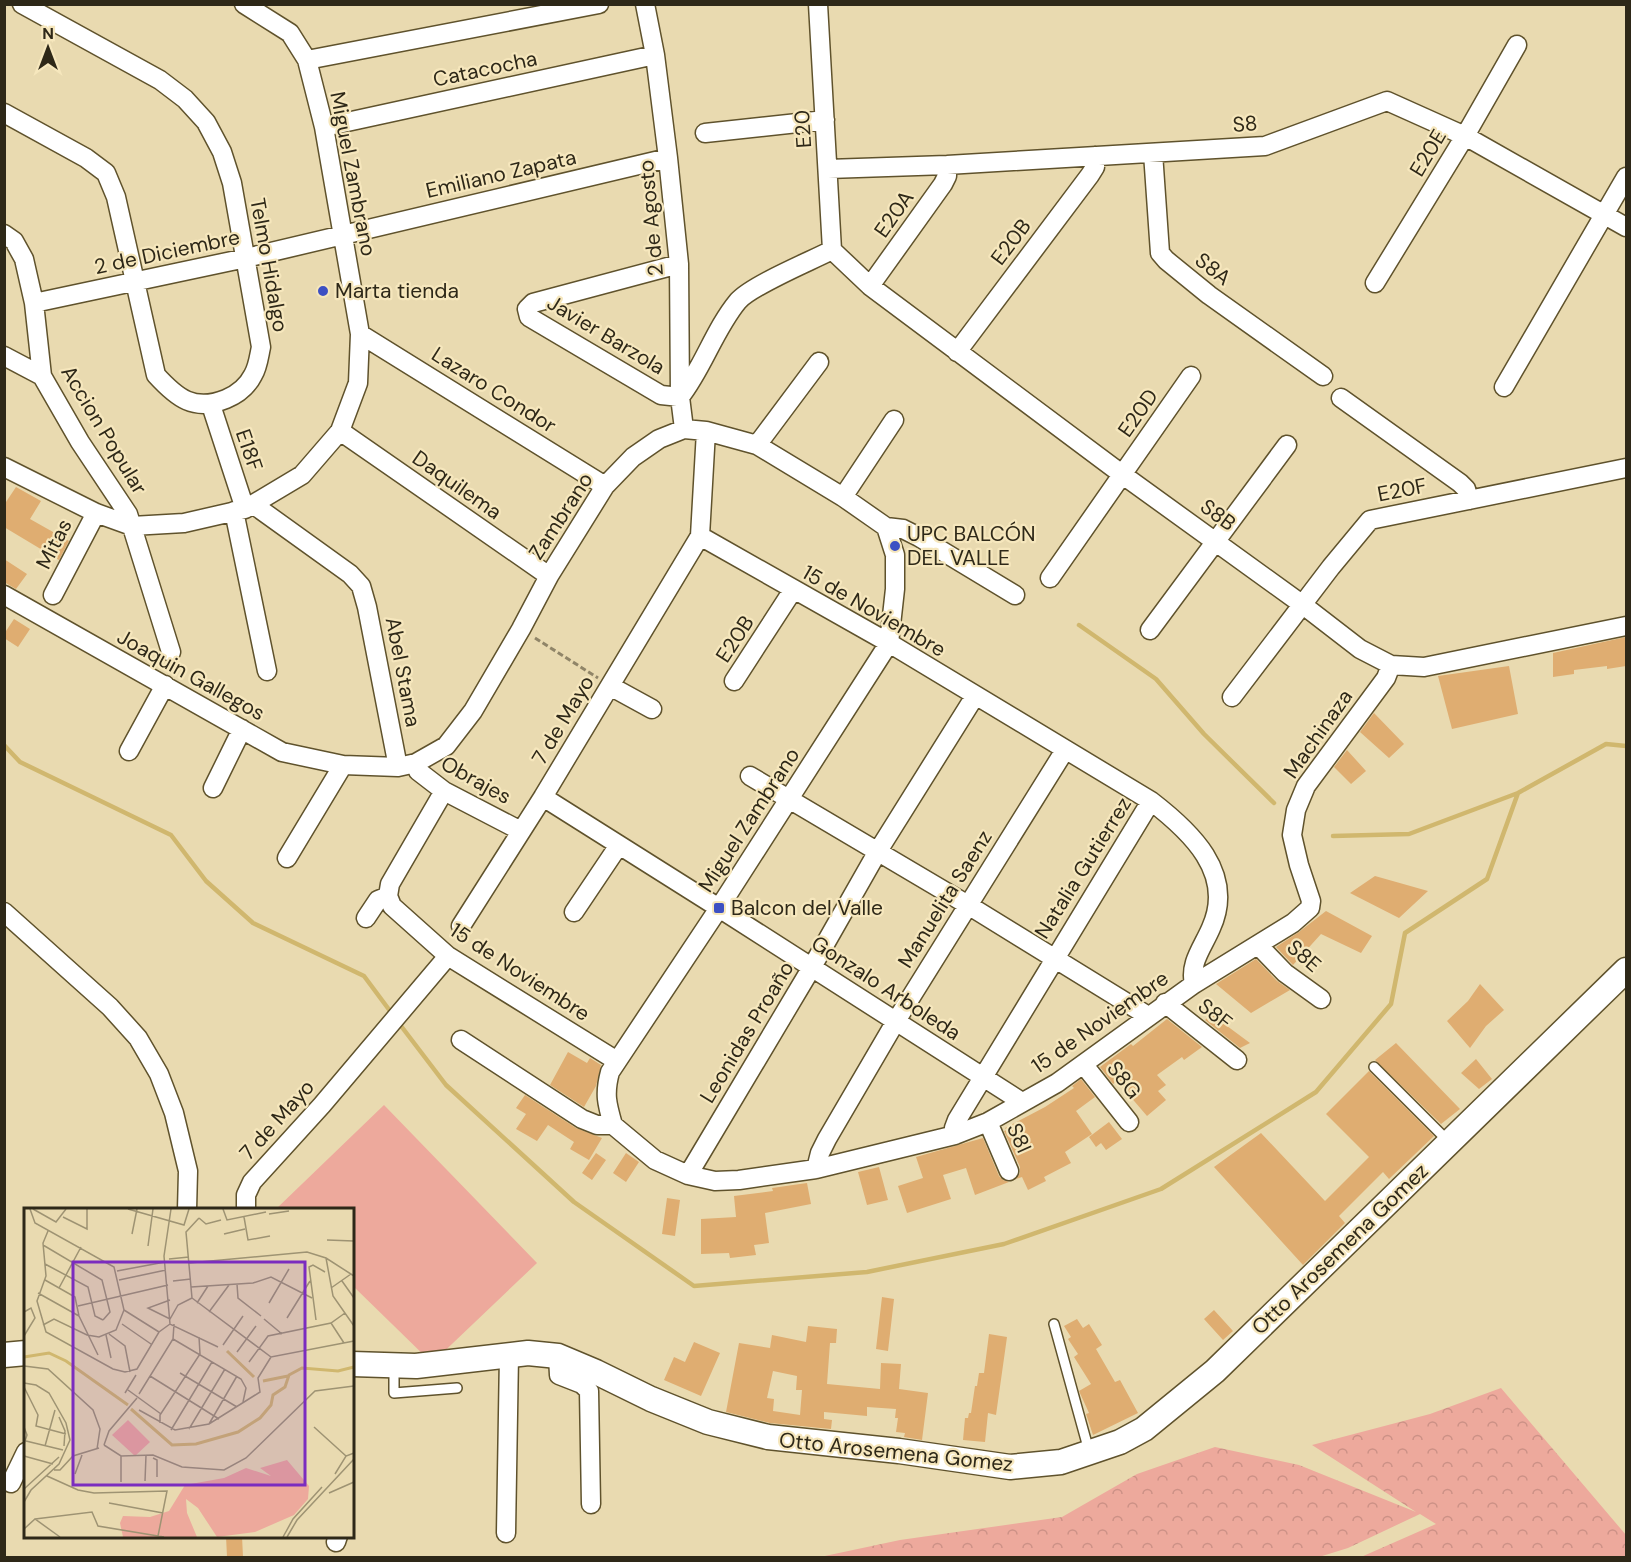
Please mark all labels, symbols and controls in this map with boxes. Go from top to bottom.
north arrow [18,18,78,78]
text: N [42,23,54,44]
street label: Catacocha [430,44,540,94]
street label: Miguel Zambrano [323,89,383,259]
street label: E20 [788,109,818,149]
street label: S8 [1231,109,1259,139]
street label: E20E [1403,124,1453,182]
street label: Emiliano Zapata [423,143,579,205]
street label: 2 de Agosto [632,159,670,277]
street label: E20A [868,185,920,243]
street label: Telmo Hidalgo [243,196,295,334]
street label: E20B [985,213,1037,271]
street label: 2 de Diciembre [92,223,242,281]
street label: S8A [1189,246,1237,292]
place label: Marta tienda [335,277,459,305]
marker: Marta tienda [316,284,330,298]
street label: Javier Barzola [542,289,670,381]
street label: Lazaro Condor [426,341,562,440]
street label: Accion Popular [54,360,154,500]
street label: E20D [1111,383,1165,443]
street label: E18F [229,425,269,475]
street label: Daquilema [407,444,507,526]
street label: Zambrano [522,467,600,565]
street label: E20F [1375,472,1429,508]
street label: S8B [1195,493,1241,537]
street label: Mitas [30,514,78,574]
place label: UPC BALCÓN DEL VALLE [907,520,1035,572]
marker: UPC BALCÓN DEL VALLE [888,539,902,553]
street label: 15 de Noviembre [797,559,951,663]
street label: E20B [709,610,761,668]
street label: Abel Stama [379,615,427,729]
street label: Joaquin Gallegos [112,623,270,727]
street label: 7 de Mayo [525,670,601,770]
street label: Machinaza [1277,684,1359,784]
street label: Miguel Zambrano [692,742,806,898]
street label: Obrajes [436,749,516,811]
street label: Natalia Gutierrez [1028,792,1138,944]
street label: Manuelita Saenz [891,825,999,973]
place label: Balcon del Valle [731,894,883,922]
marker: Balcon del Valle [712,901,726,915]
street label: 15 de Noviembre [445,916,595,1028]
street label: Gonzalo Arboleda [806,929,966,1047]
street label: S8E [1281,933,1327,979]
street label: Leonidas Proaño [694,956,800,1108]
street label: 15 de Noviembre [1026,964,1174,1080]
street label: S8F [1192,992,1238,1036]
street label: S8G [1100,1055,1148,1105]
street label: 7 de Mayo [233,1074,321,1166]
street label: S8I [1000,1119,1038,1157]
street label: Otto Arosemena Gomez [1246,1157,1434,1341]
inset map [24,1208,354,1538]
street label: Otto Arosemena Gomez [778,1426,1014,1478]

